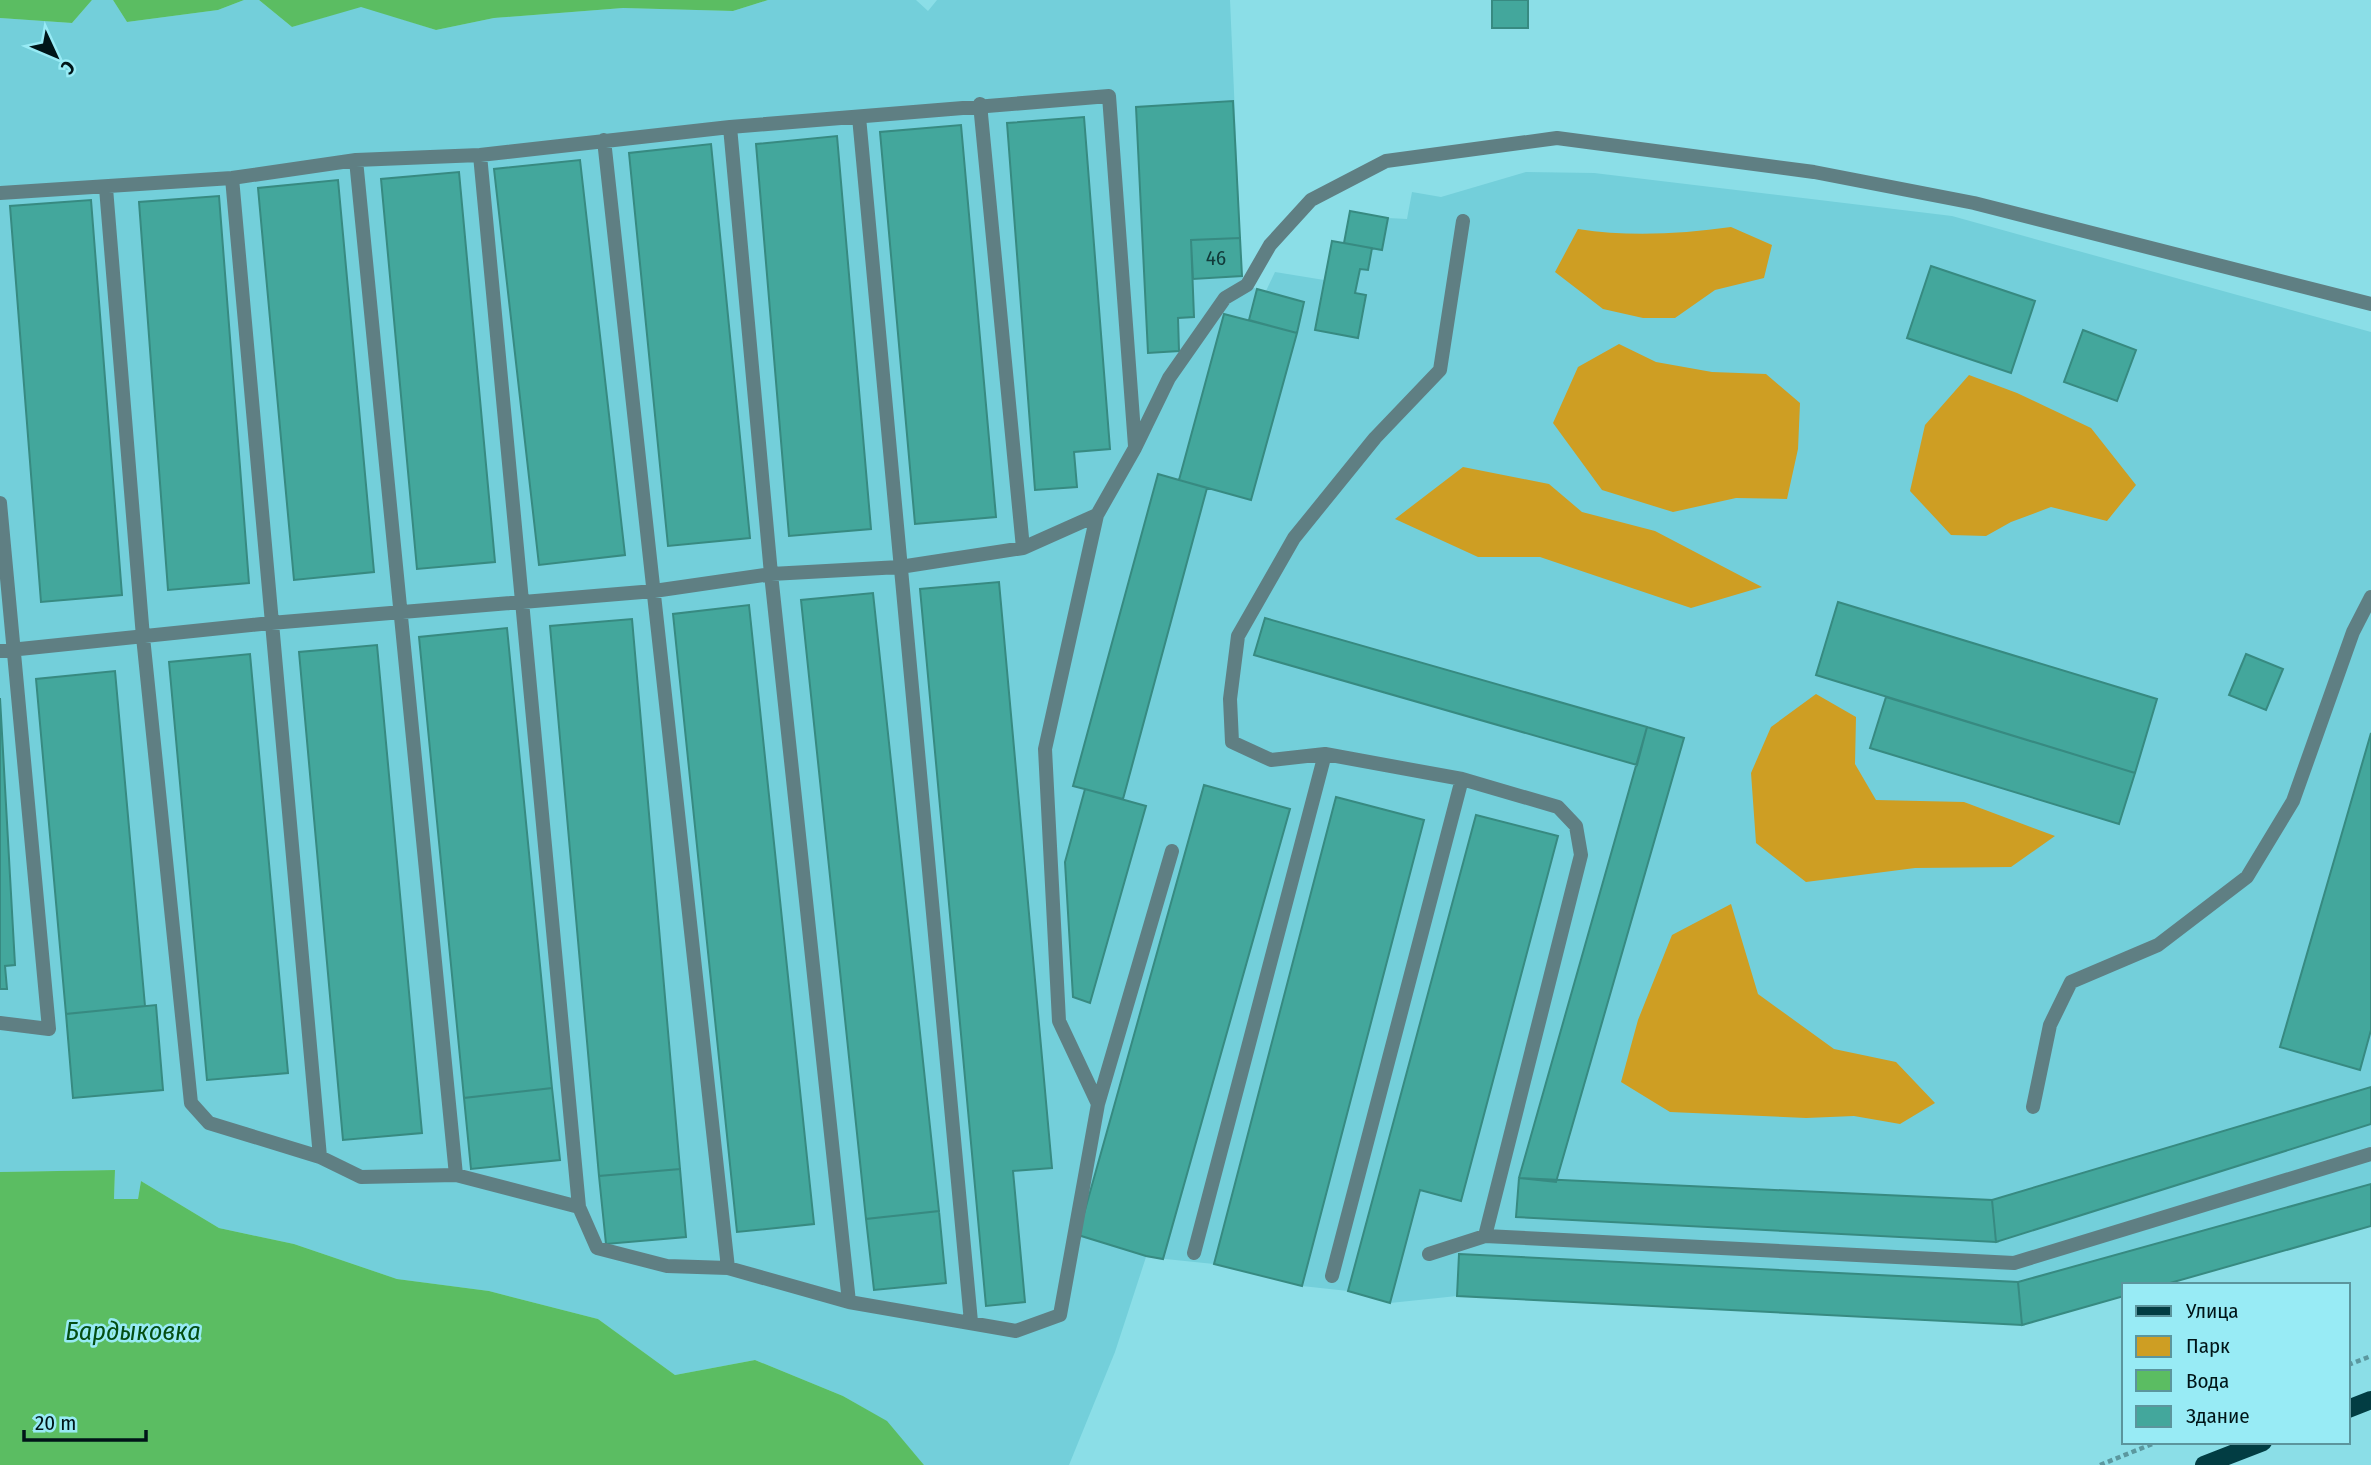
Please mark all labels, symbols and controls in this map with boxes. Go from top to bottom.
north arrow [21,21,91,91]
text: С [56,56,80,79]
house number: 46 [1206,245,1226,271]
legend [2122,1283,2350,1444]
text: Улица [2185,1298,2239,1324]
water label: Бардыковка [65,1316,201,1347]
text: Парк [2186,1333,2230,1359]
text: Вода [2186,1368,2229,1394]
scale bar [24,1398,147,1442]
text: Здание [2186,1403,2250,1429]
text: 20 m [35,1410,76,1436]

